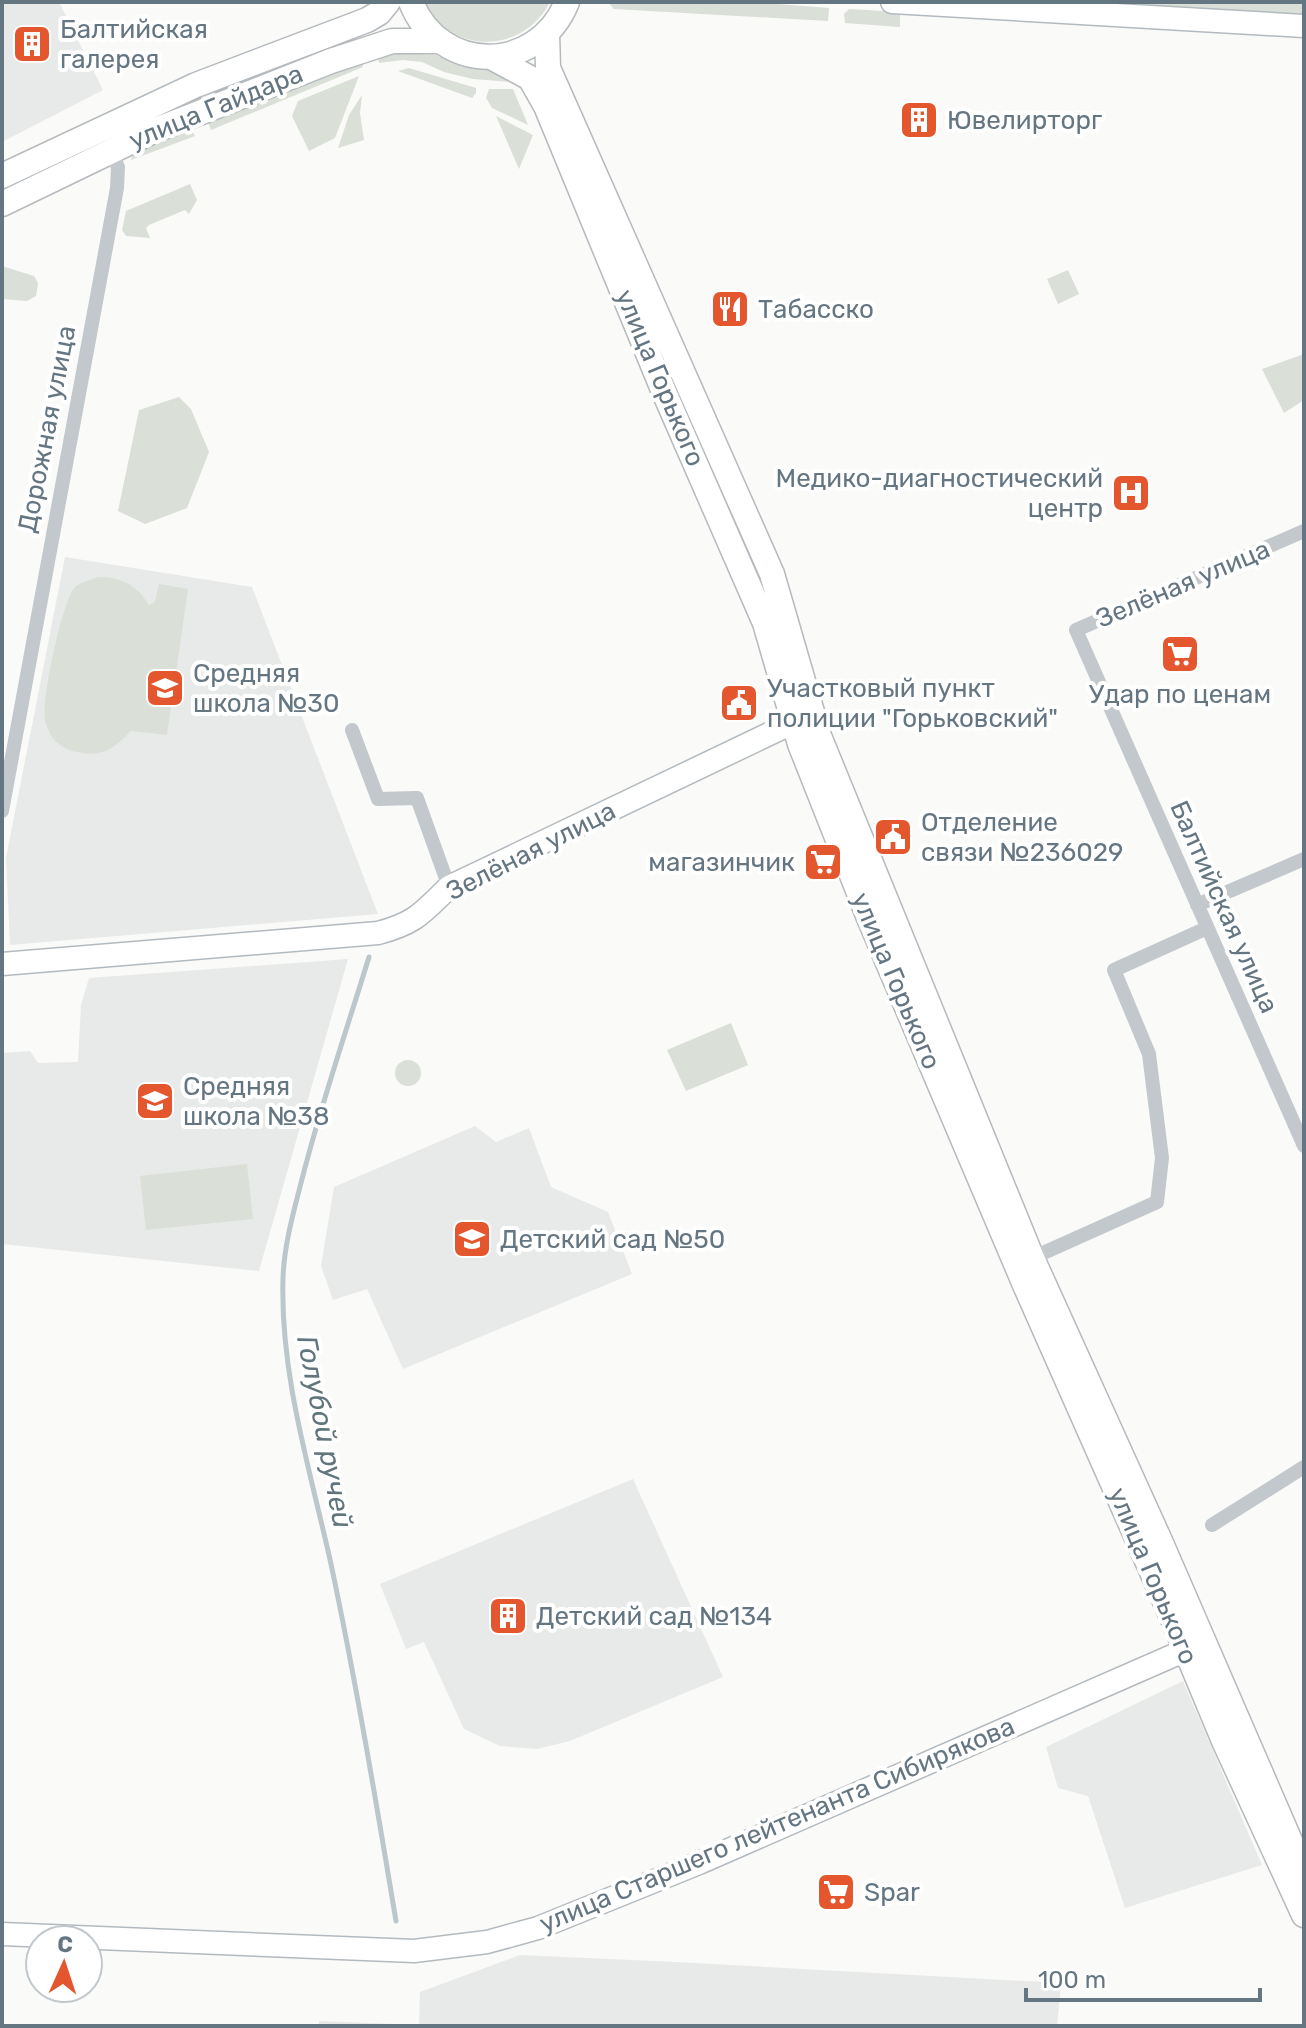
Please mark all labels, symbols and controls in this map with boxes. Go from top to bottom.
place label: Балтийская галерея [60,14,208,75]
building icon: Балтийская галерея [11,23,53,65]
street label: улица Гайдара [125,58,307,156]
building icon: Ювелирторг [898,99,940,141]
place label: Ювелирторг [947,105,1102,136]
street label: улица Горького [609,285,711,471]
restaurant icon: Табасско [709,288,751,330]
place label: Табасско [758,294,874,325]
street label: Дорожная улица [12,323,82,535]
place label: Медико-диагностический центр [776,463,1103,524]
hospital icon: Медико-диагностический центр [1110,472,1152,514]
street label: Зелёная улица [1091,533,1275,635]
supermarket icon: Удар по ценам [1159,633,1201,675]
place label: Средняя школа №30 [193,658,339,719]
school or university icon: Средняя школа №30 [144,667,186,709]
place label: Участковый пункт полиции "Горьковский" [767,673,1058,734]
place label: Удар по ценам [1089,679,1271,710]
public building icon: Участковый пункт полиции "Горьковский" [718,682,760,724]
street label: Зелёная улица [441,795,621,907]
street label: Балтийская улица [1163,796,1285,1018]
place label: Отделение связи №236029 [921,807,1123,868]
public building icon: Отделение связи №236029 [872,816,914,858]
supermarket icon: магазинчик [802,841,844,883]
place label: магазинчик [648,847,795,878]
street label: улица Горького [845,888,947,1074]
place label: Средняя школа №38 [183,1071,330,1132]
school or university icon: Средняя школа №38 [134,1080,176,1122]
school or university icon: Детский сад №50 [451,1218,493,1260]
place label: Детский сад №50 [500,1224,725,1255]
water label: Голубой ручей [290,1333,360,1531]
street label: улица Горького [1102,1483,1204,1669]
building icon: Детский сад №134 [487,1595,529,1637]
place label: Детский сад №134 [536,1601,772,1632]
street label: улица Старшего лейтенанта Сибирякова [535,1710,1019,1940]
supermarket icon: Spar [815,1871,857,1913]
place label: Spar [864,1877,920,1908]
north arrow [24,1924,104,2004]
text: С [57,1931,73,1958]
scale bar [1026,1952,1260,2002]
text: 100 m [1038,1966,1106,1994]

